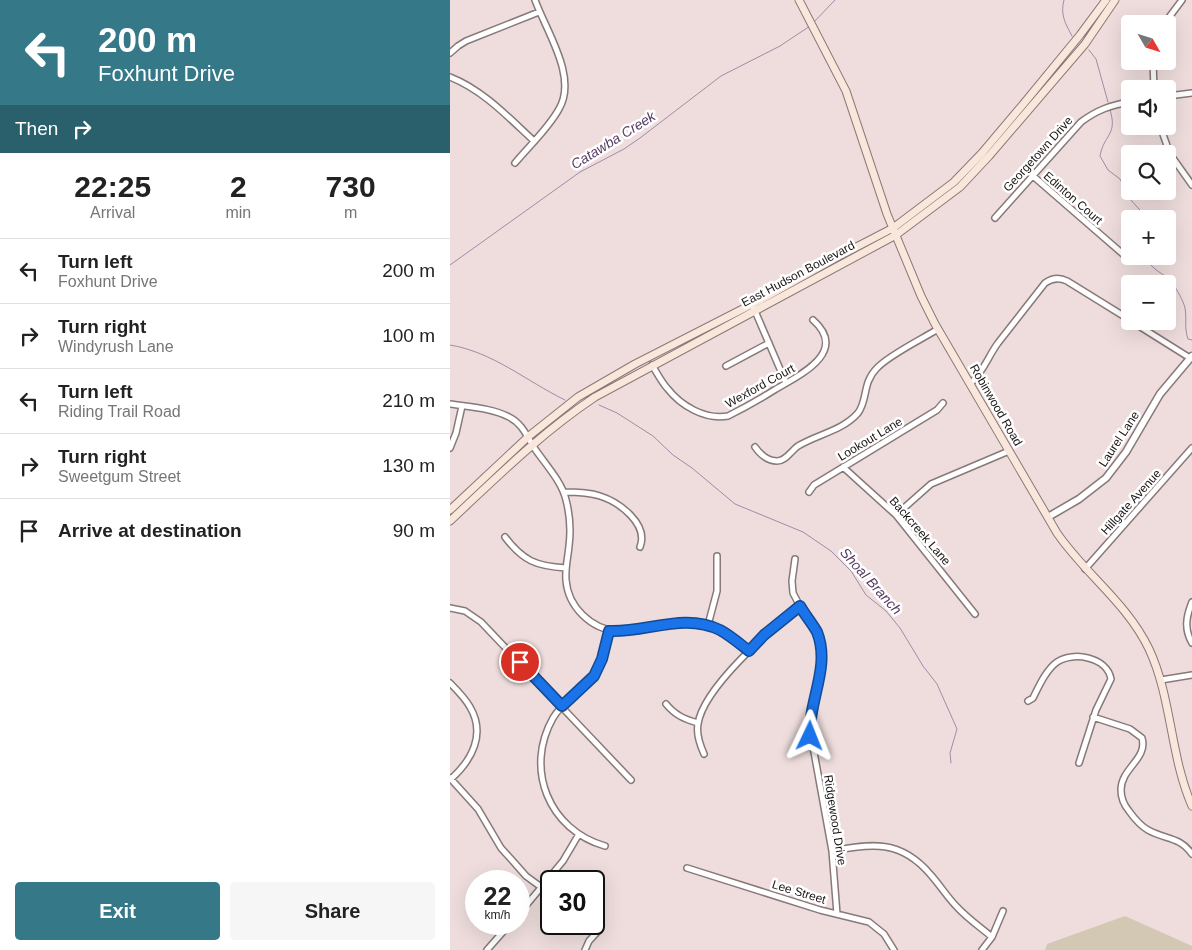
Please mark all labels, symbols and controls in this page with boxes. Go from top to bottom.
north arrow [1121,15,1176,70]
map controls [1121,15,1176,330]
icon: left [15,20,80,85]
text: 200 m [98,20,197,59]
text: Foxhunt Drive [98,61,235,86]
button: sound [1121,80,1176,135]
water label: Catawba Creek [568,107,659,172]
street label: Georgetown Drive [1000,113,1076,195]
icon: right [68,115,96,143]
text: Then [15,118,58,139]
button: search [1121,145,1176,200]
street label: Edinton Court [1041,169,1106,228]
text: 22:25 [74,170,151,203]
text: 2 [230,170,247,203]
text: 730 [326,170,376,203]
text: Arrival [90,204,135,221]
text: min [225,204,251,221]
text: m [344,204,357,221]
button: + [1121,210,1176,265]
street label: East Hudson Boulevard [739,238,857,310]
text: Turn left [58,251,133,272]
icon: left [15,257,43,285]
text: 200 m [382,260,435,281]
text: Foxhunt Drive [58,273,158,290]
button: − [1121,275,1176,330]
text: Turn right [58,316,146,337]
icon: right [15,322,43,350]
text: 100 m [382,325,435,346]
text: Windyrush Lane [58,338,174,355]
street label: Wexford Court [723,361,798,411]
street label: Robinwood Road [967,362,1025,448]
text: Turn left [58,381,133,402]
icon: left [15,387,43,415]
text: 210 m [382,390,435,411]
text: Riding Trail Road [58,403,181,420]
street label: Laurel Lane [1096,408,1142,469]
street label: Lookout Lane [835,414,905,464]
text: Turn right [58,446,146,467]
icon: right [15,452,43,480]
text: 130 m [382,455,435,476]
street label: Hillgate Avenue [1098,466,1164,538]
text: Sweetgum Street [58,468,181,485]
street label: Backcreek Lane [886,494,954,568]
icon: arrive [15,517,43,545]
text: Arrive at destination [58,520,242,541]
text: 90 m [393,520,435,541]
water label: Shoal Branch [837,544,905,618]
pin [499,641,541,683]
icon: arrive [506,648,534,676]
position arrow [783,709,835,761]
street label: Ridgewood Drive [821,774,849,867]
speed limit sign: 30 [540,870,605,935]
street label: Lee Street [770,877,828,907]
button: Exit [15,882,220,940]
button: Share [230,882,435,940]
text: 22 [484,882,511,910]
text: km/h [484,908,511,922]

